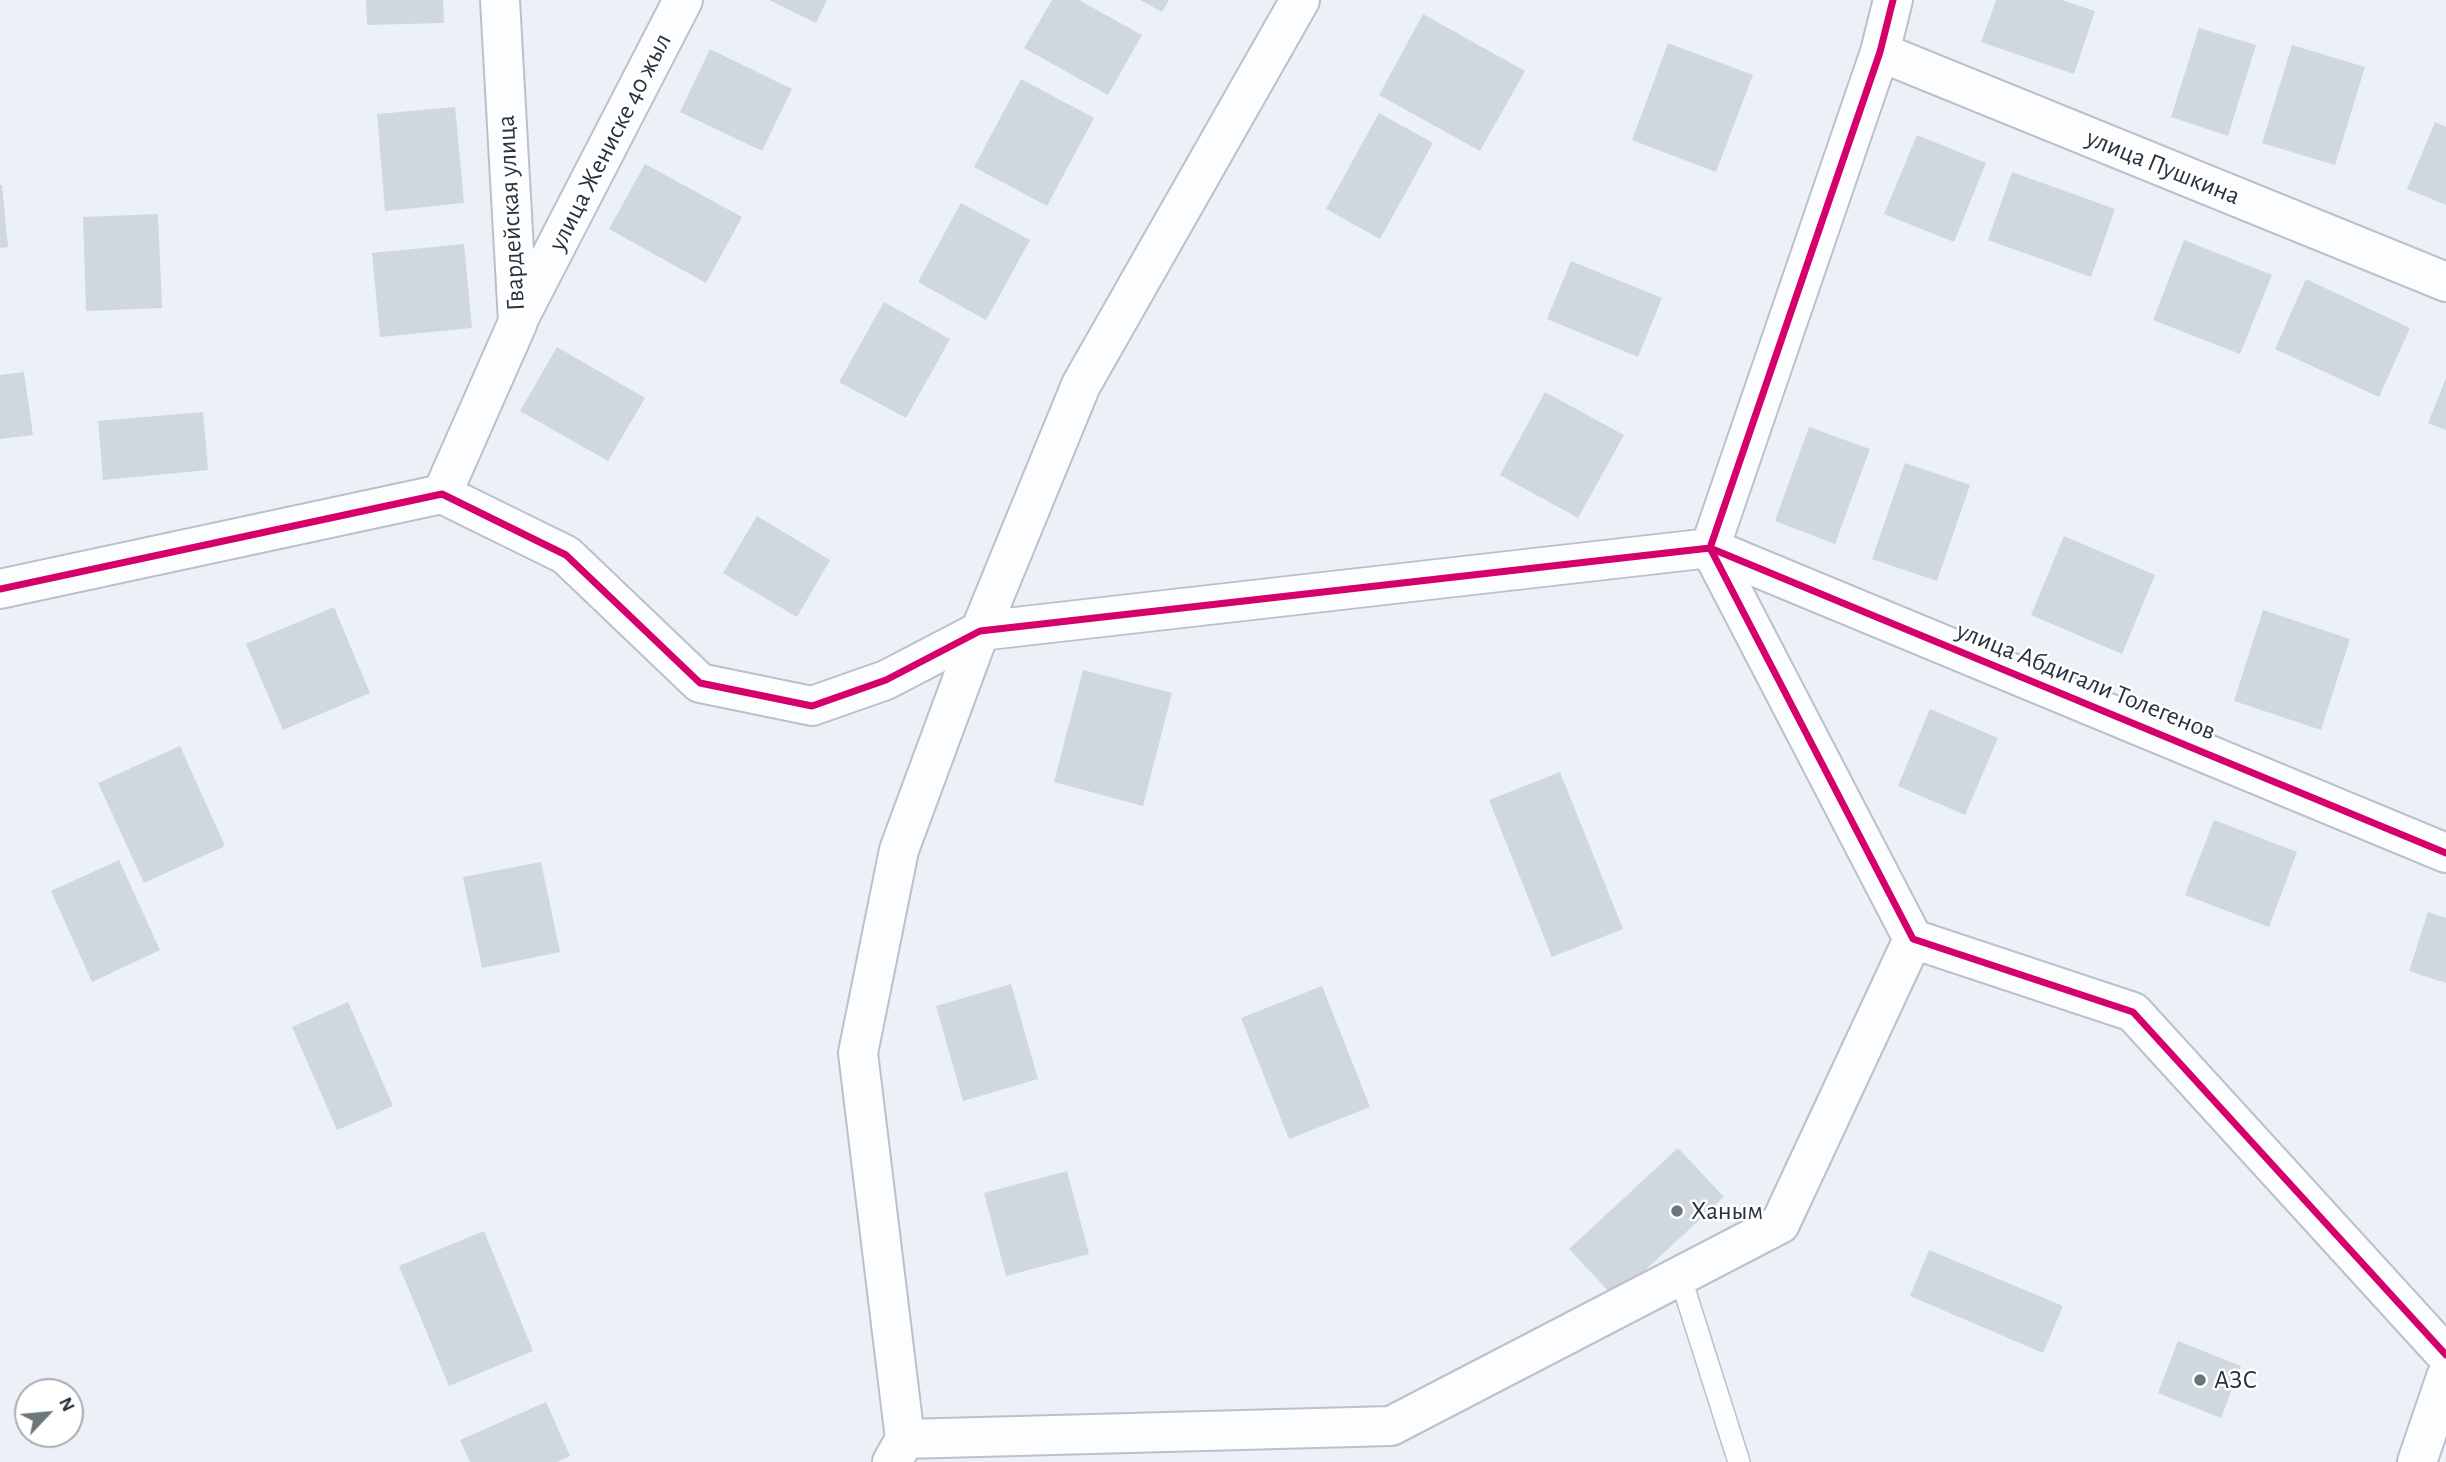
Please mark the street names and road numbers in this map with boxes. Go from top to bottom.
street label: улица Жениске 40 жыл [542,28,678,256]
street label: Гвардейская улица [490,114,532,312]
street label: улица Пушкина [2082,122,2244,212]
street label: улица Абдигали Толегенов [1952,615,2220,747]

